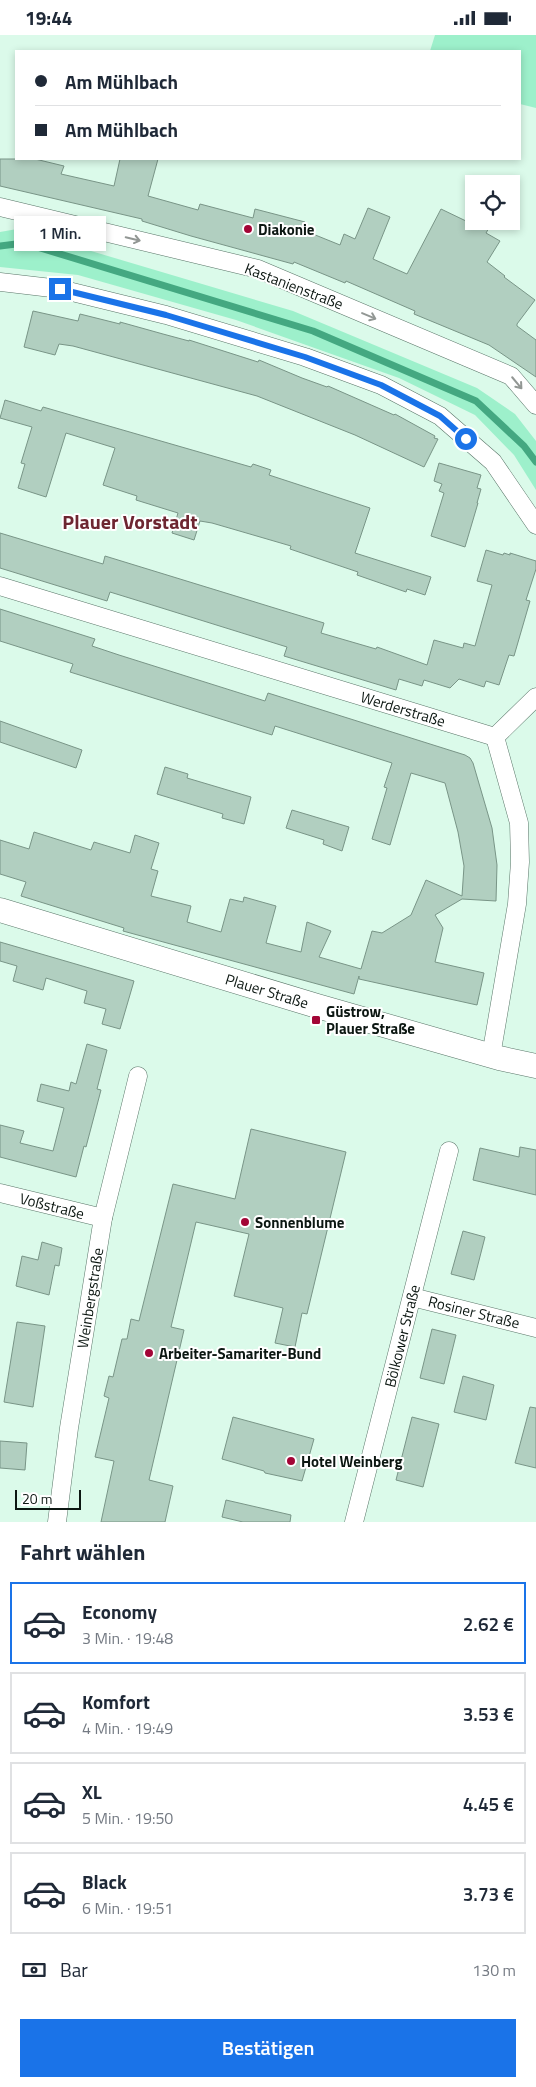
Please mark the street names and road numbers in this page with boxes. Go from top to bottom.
street label: Kastanienstraße [241,257,347,315]
street label: Werderstraße [358,685,448,733]
street label: Plauer Straße [222,967,312,1015]
street label: Voßstraße [17,1187,87,1225]
street label: Weinbergstraße [71,1246,109,1350]
street label: Bölkower Straße [378,1282,426,1390]
street label: Rosiner Straße [426,1290,522,1334]

